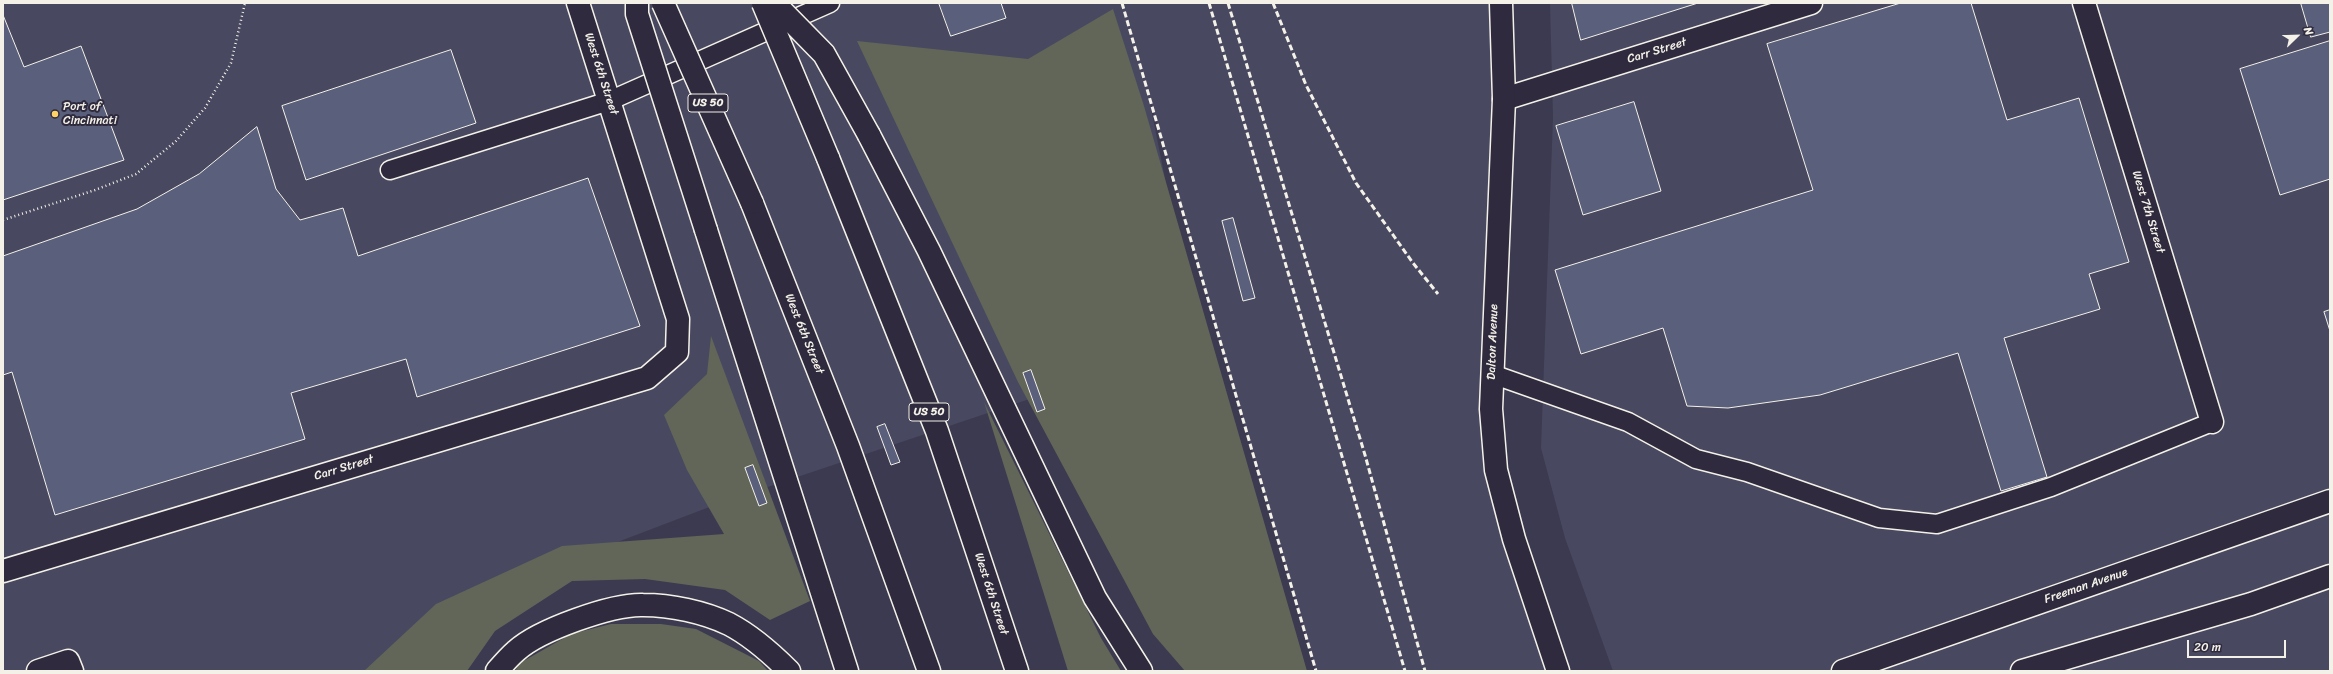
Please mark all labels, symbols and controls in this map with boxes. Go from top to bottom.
north arrow [2277,16,2317,56]
text: N [2298,24,2319,38]
street label: West 6th Street [581,31,621,117]
street label: Carr Street [1626,35,1688,67]
road number: US 50 [688,94,728,112]
place label: Port of Cincinnati [63,100,117,128]
marker: Port of Cincinnati [50,109,60,119]
street label: West 7th Street [2129,169,2167,255]
street label: West 6th Street [781,292,827,376]
street label: Dalton Avenue [1484,304,1502,380]
road number: US 50 [909,403,949,421]
street label: Carr Street [313,452,375,484]
street label: West 6th Street [971,551,1011,637]
street label: Freeman Avenue [2043,565,2129,607]
scale bar [2189,632,2288,658]
text: 20 m [2194,636,2221,658]

